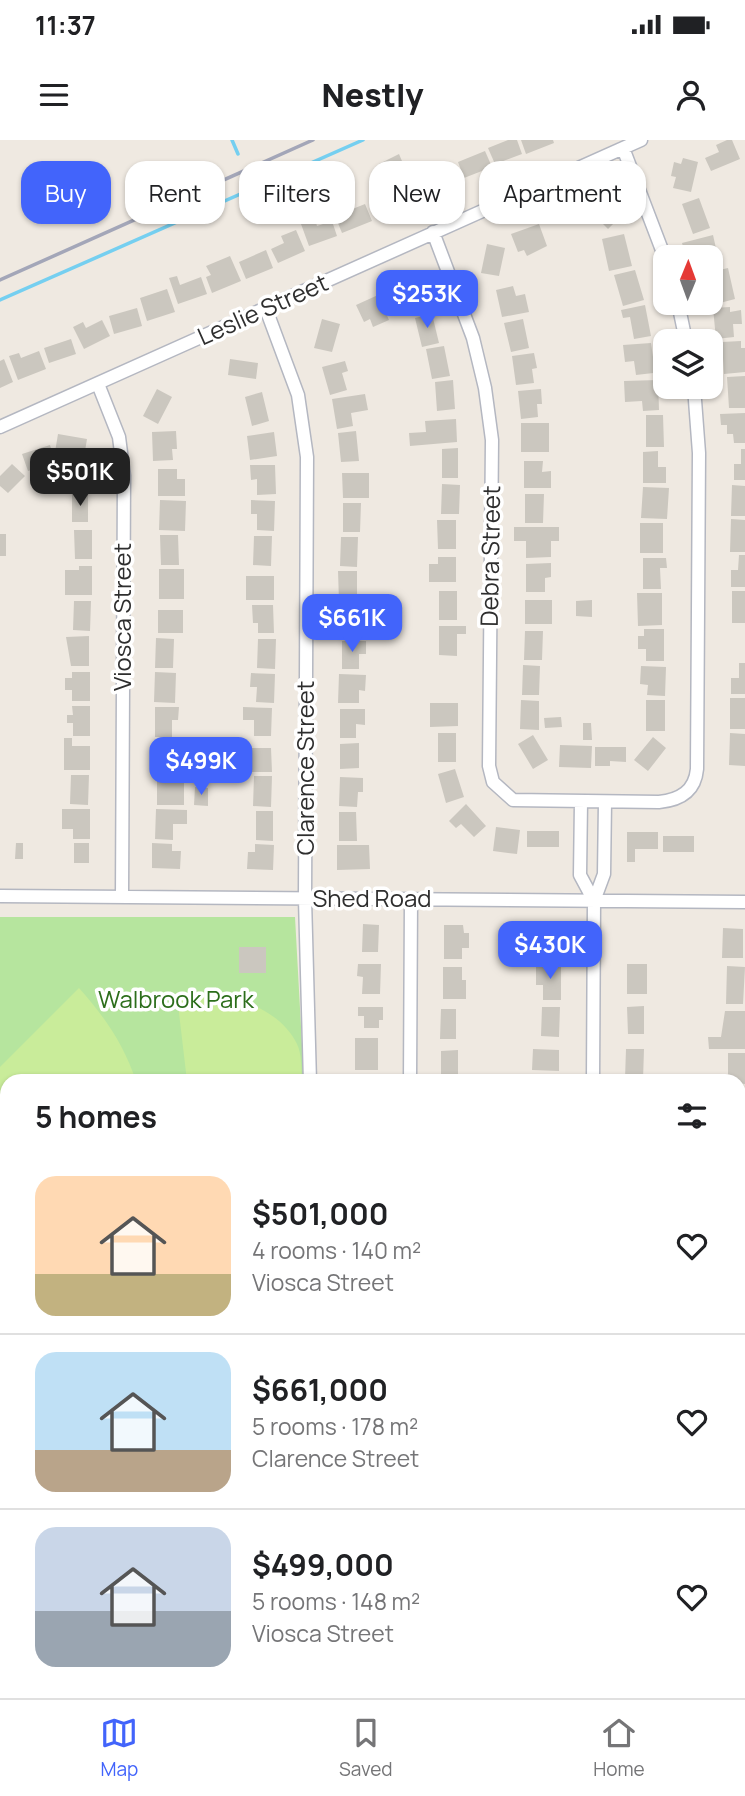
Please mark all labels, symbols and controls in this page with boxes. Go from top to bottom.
text: 11:37 [35,7,96,43]
text: Nestly [321,73,424,117]
icon: menu [35,76,73,114]
icon: person [672,76,710,114]
chip: Buy [21,161,111,224]
chip: Rent [125,161,225,224]
chip: Filters [239,161,355,224]
chip: New [369,161,465,224]
chip: Apartment [479,161,646,224]
north arrow [653,245,723,315]
map controls [653,245,723,399]
street label: Leslie Street [192,265,333,352]
pin: $253K [378,270,476,330]
text: $253K [392,277,462,309]
button: layers [653,329,723,399]
pin: $501K [31,448,129,508]
text: $501K [46,455,114,487]
street label: Debra Street [472,485,507,627]
street label: Viosca Street [105,543,138,691]
pin: $661K [303,594,401,654]
text: $661K [318,601,386,633]
street label: Clarence Street [288,681,321,855]
pin: $499K [152,738,250,797]
text: $499K [165,744,237,776]
street label: Shed Road [313,881,431,914]
pin: $430K [501,922,599,981]
text: $430K [514,928,586,960]
park label: Walbrook Park [98,982,255,1015]
text: 5 homes [35,1096,157,1137]
icon: filters [673,1097,711,1135]
text: $501,000 [252,1193,388,1234]
icon: home [91,1204,175,1288]
icon: heart [673,1227,711,1265]
text: 4 rooms · 140 m² [252,1234,421,1266]
text: Viosca Street [252,1266,394,1298]
text: $661,000 [252,1369,388,1410]
icon: home [91,1380,175,1464]
icon: heart [673,1403,711,1441]
text: 5 rooms · 178 m² [252,1410,418,1442]
text: Clarence Street [252,1442,419,1474]
text: $499,000 [252,1544,394,1585]
icon: home [91,1555,175,1639]
icon: heart [673,1578,711,1616]
text: 5 rooms · 148 m² [252,1585,420,1617]
text: Viosca Street [252,1617,394,1649]
tab: Map [100,1714,138,1782]
tab: Saved [339,1714,393,1782]
tab: Home [593,1714,645,1782]

